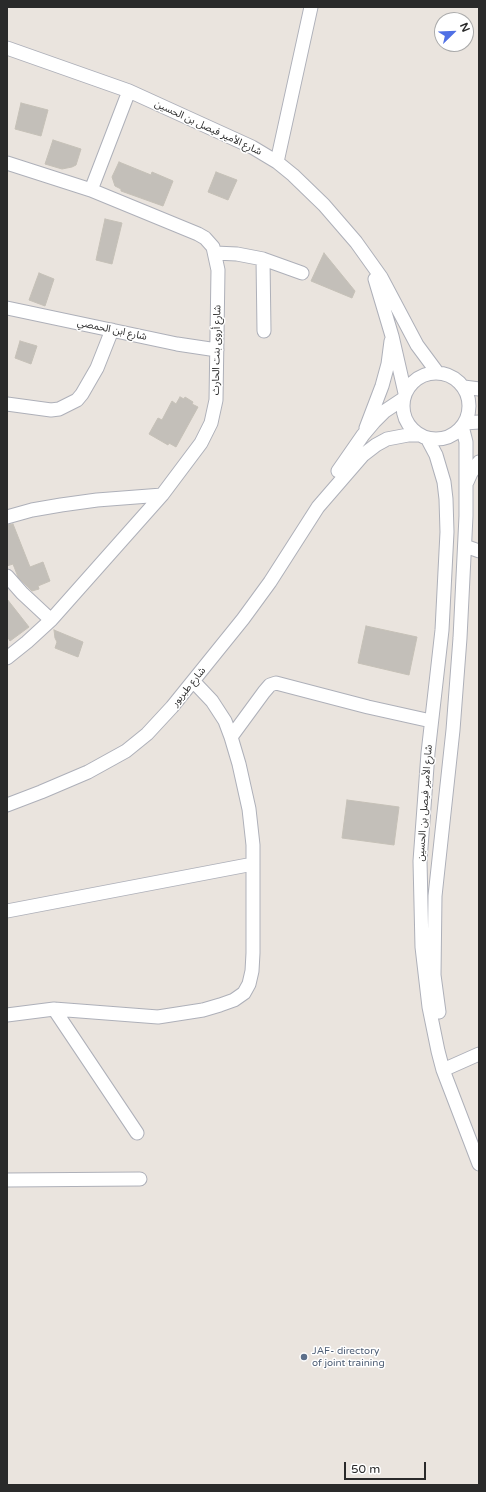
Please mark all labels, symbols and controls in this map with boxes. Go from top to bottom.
north arrow [434,12,474,52]
text: N [457,21,472,34]
street label: شارع الأمير فيصل بن الحسين [152,98,264,158]
street label: شارع أروى بنت الحارث [210,305,224,395]
street label: شارع ابن الحمصي [76,317,148,343]
street label: شارع طبربور [170,665,208,709]
street label: شارع الأمير فيصل بن الحسين [415,744,435,862]
place label: JAF- directory of joint training [312,1345,385,1368]
marker: JAF- directory of joint training [299,1352,309,1362]
scale bar [346,1454,428,1480]
text: 50 m [351,1462,380,1476]

